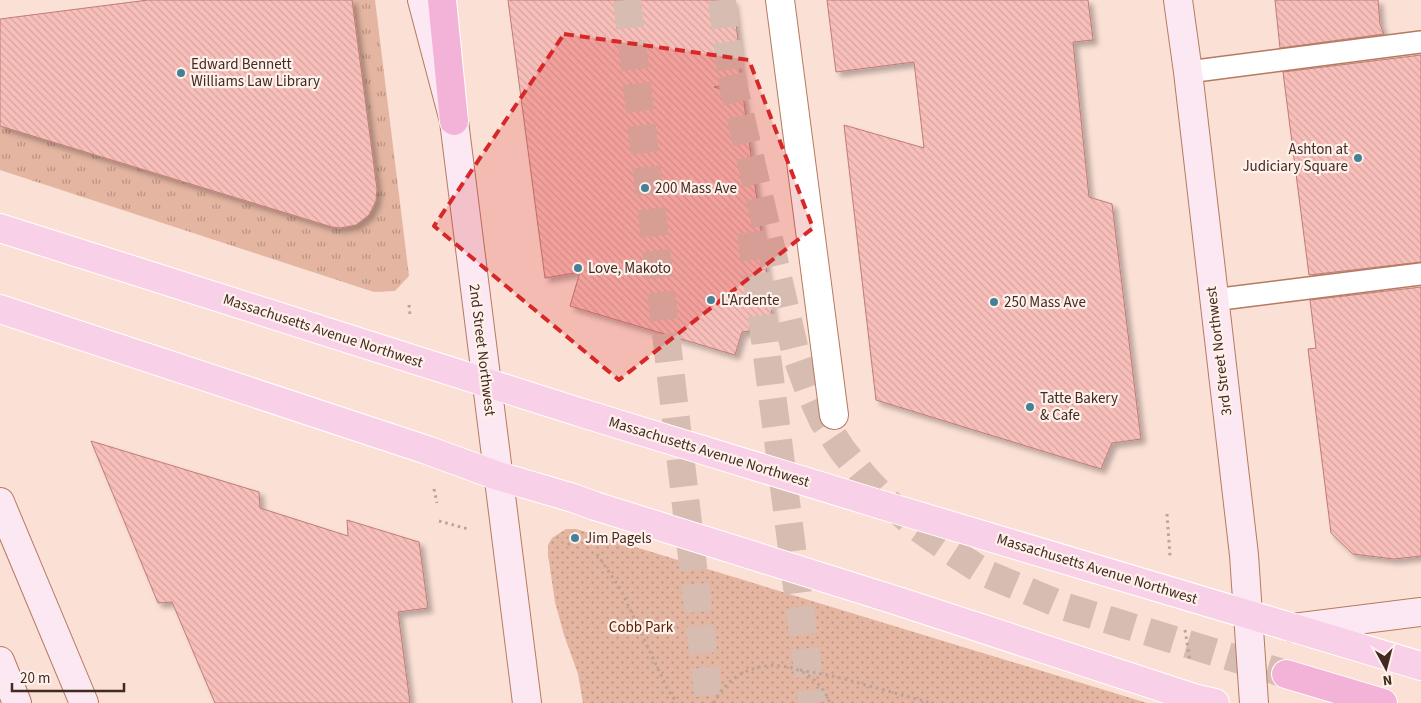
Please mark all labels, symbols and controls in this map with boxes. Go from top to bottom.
place label: Edward Bennett Williams Law Library [191,54,320,92]
marker: Edward Bennett Williams Law Library [175,67,187,79]
place label: Ashton at Judiciary Square [1242,139,1348,177]
marker: Ashton at Judiciary Square [1352,152,1364,164]
place label: 200 Mass Ave [655,178,737,199]
marker: 200 Mass Ave [639,182,651,194]
place label: Love, Makoto [588,258,671,279]
marker: Love, Makoto [572,262,584,274]
street label: 2nd Street Northwest [463,283,501,417]
street label: 3rd Street Northwest [1201,285,1237,417]
street label: Massachusetts Avenue Northwest [220,289,426,373]
place label: L'Ardente [721,290,779,311]
place label: 250 Mass Ave [1004,292,1086,313]
marker: L'Ardente [705,294,717,306]
marker: 250 Mass Ave [988,296,1000,308]
place label: Tatte Bakery & Cafe [1040,388,1118,426]
marker: Tatte Bakery & Cafe [1024,401,1036,413]
street label: Massachusetts Avenue Northwest [606,411,812,493]
place label: Jim Pagels [585,528,652,549]
street label: Massachusetts Avenue Northwest [994,528,1200,610]
marker: Jim Pagels [569,532,581,544]
park label: Cobb Park [609,617,674,638]
north arrow [1361,643,1411,693]
scale bar [12,660,125,692]
text: 20 m [20,668,50,689]
text: N [1382,669,1393,690]

